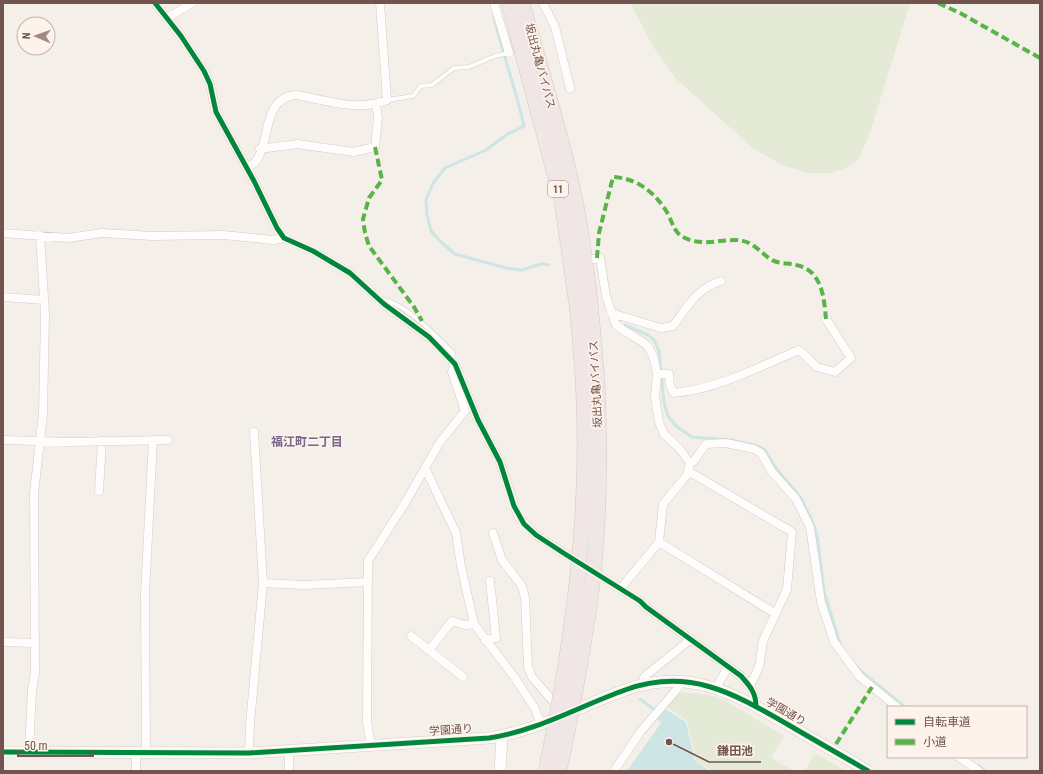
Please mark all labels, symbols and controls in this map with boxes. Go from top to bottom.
north arrow [16,16,56,56]
street label: 坂出丸亀バイパス [522,22,558,110]
text: N [20,32,33,39]
road number: 11 [548,181,568,197]
street label: 坂出丸亀バイパス [587,340,605,428]
district label: 福江町二丁目 [271,435,343,449]
street label: 学園通り [764,695,808,729]
legend [887,706,1027,758]
text: 自転車道 [923,715,971,729]
street label: 学園通り [429,722,473,738]
scale bar [18,732,93,758]
text: 小道 [923,735,947,749]
callout: 鎌田池 [709,738,761,762]
text: 50 m [24,739,48,753]
text: 鎌田池 [717,744,753,758]

